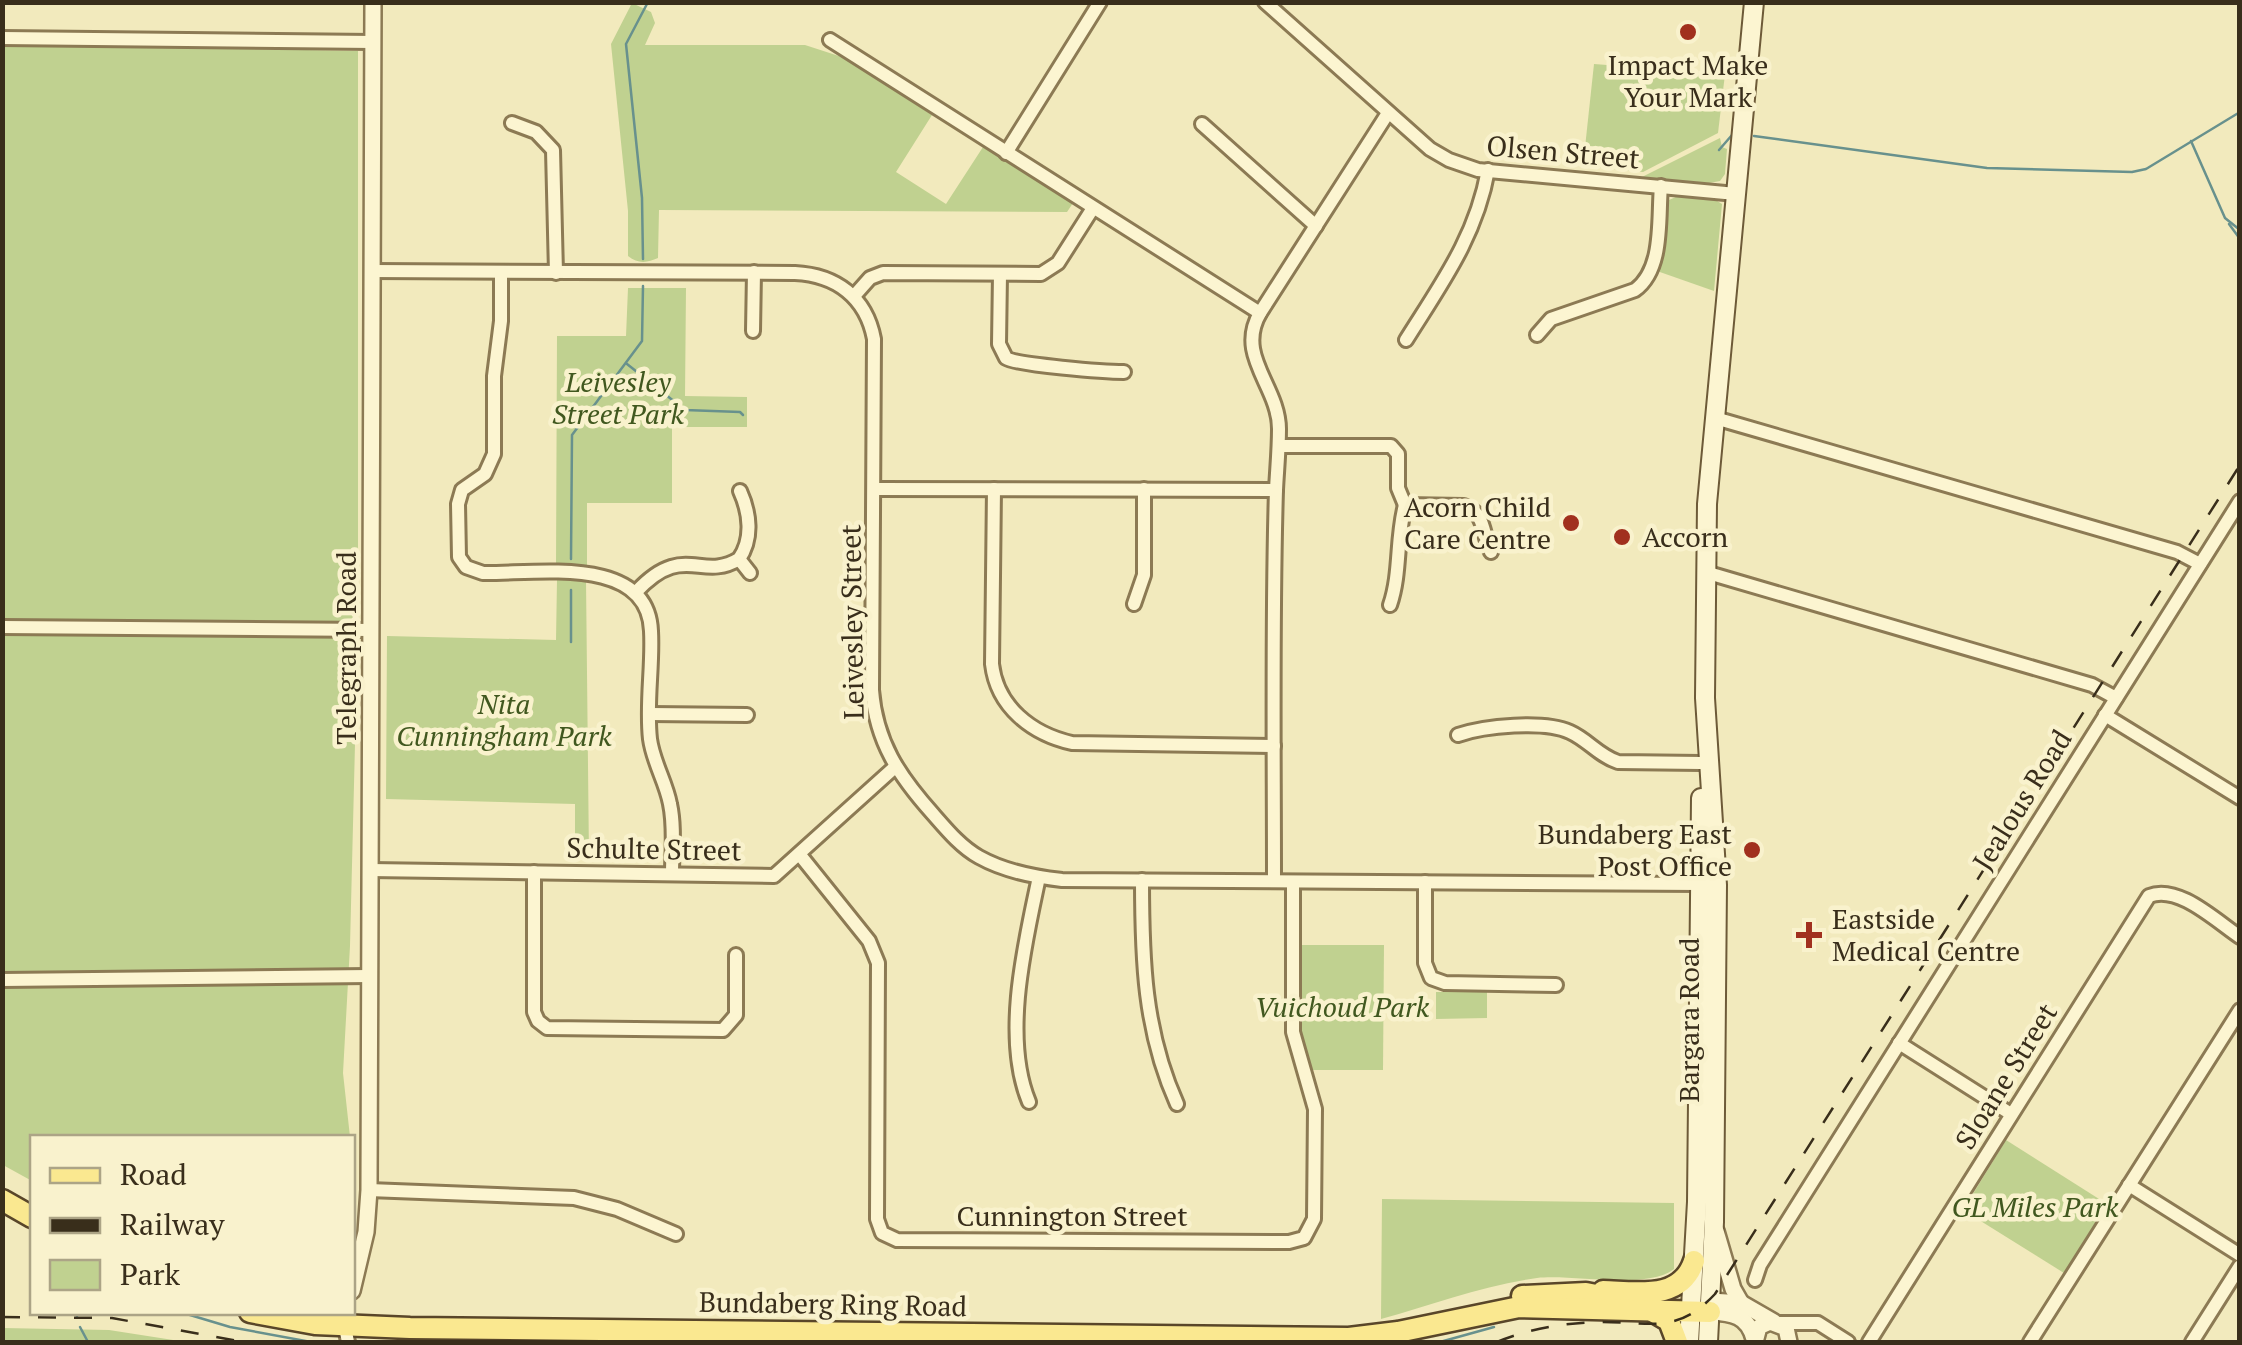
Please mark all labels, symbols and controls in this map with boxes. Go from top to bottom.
marker: Impact Make Your Mark [1677,21,1699,43]
place label: Impact Make Your Mark [1608,46,1768,115]
street label: Olsen Street [1485,126,1642,177]
park label: Leivesley Street Park [552,363,684,432]
place label: Acorn Child Care Centre [1404,488,1551,557]
marker: Acorn Child Care Centre [1560,512,1582,534]
place label: Accorn [1642,518,1728,555]
street label: Leivesley Street [831,523,872,720]
marker: Accorn [1611,526,1633,548]
street label: Telegraph Road [327,551,364,745]
park label: Nita Cunningham Park [396,685,612,754]
street label: Jealous Road [1964,722,2079,877]
place label: Bundaberg East Post Office [1538,815,1733,884]
street label: Schulte Street [566,828,742,869]
marker: Bundaberg East Post Office [1741,839,1763,861]
place label: Eastside Medical Centre [1832,900,2020,969]
marker: Eastside Medical Centre [1796,922,1822,948]
street label: Bargara Road [1670,937,1707,1103]
park label: Vuichoud Park [1255,988,1430,1025]
street label: Sloane Street [1946,995,2065,1156]
legend [30,1135,355,1315]
text: Road [120,1154,187,1194]
park label: GL Miles Park [1952,1188,2119,1225]
street label: Cunnington Street [956,1197,1188,1234]
text: Railway [120,1204,225,1244]
text: Park [120,1254,181,1294]
street label: Bundaberg Ring Road [699,1283,967,1324]

